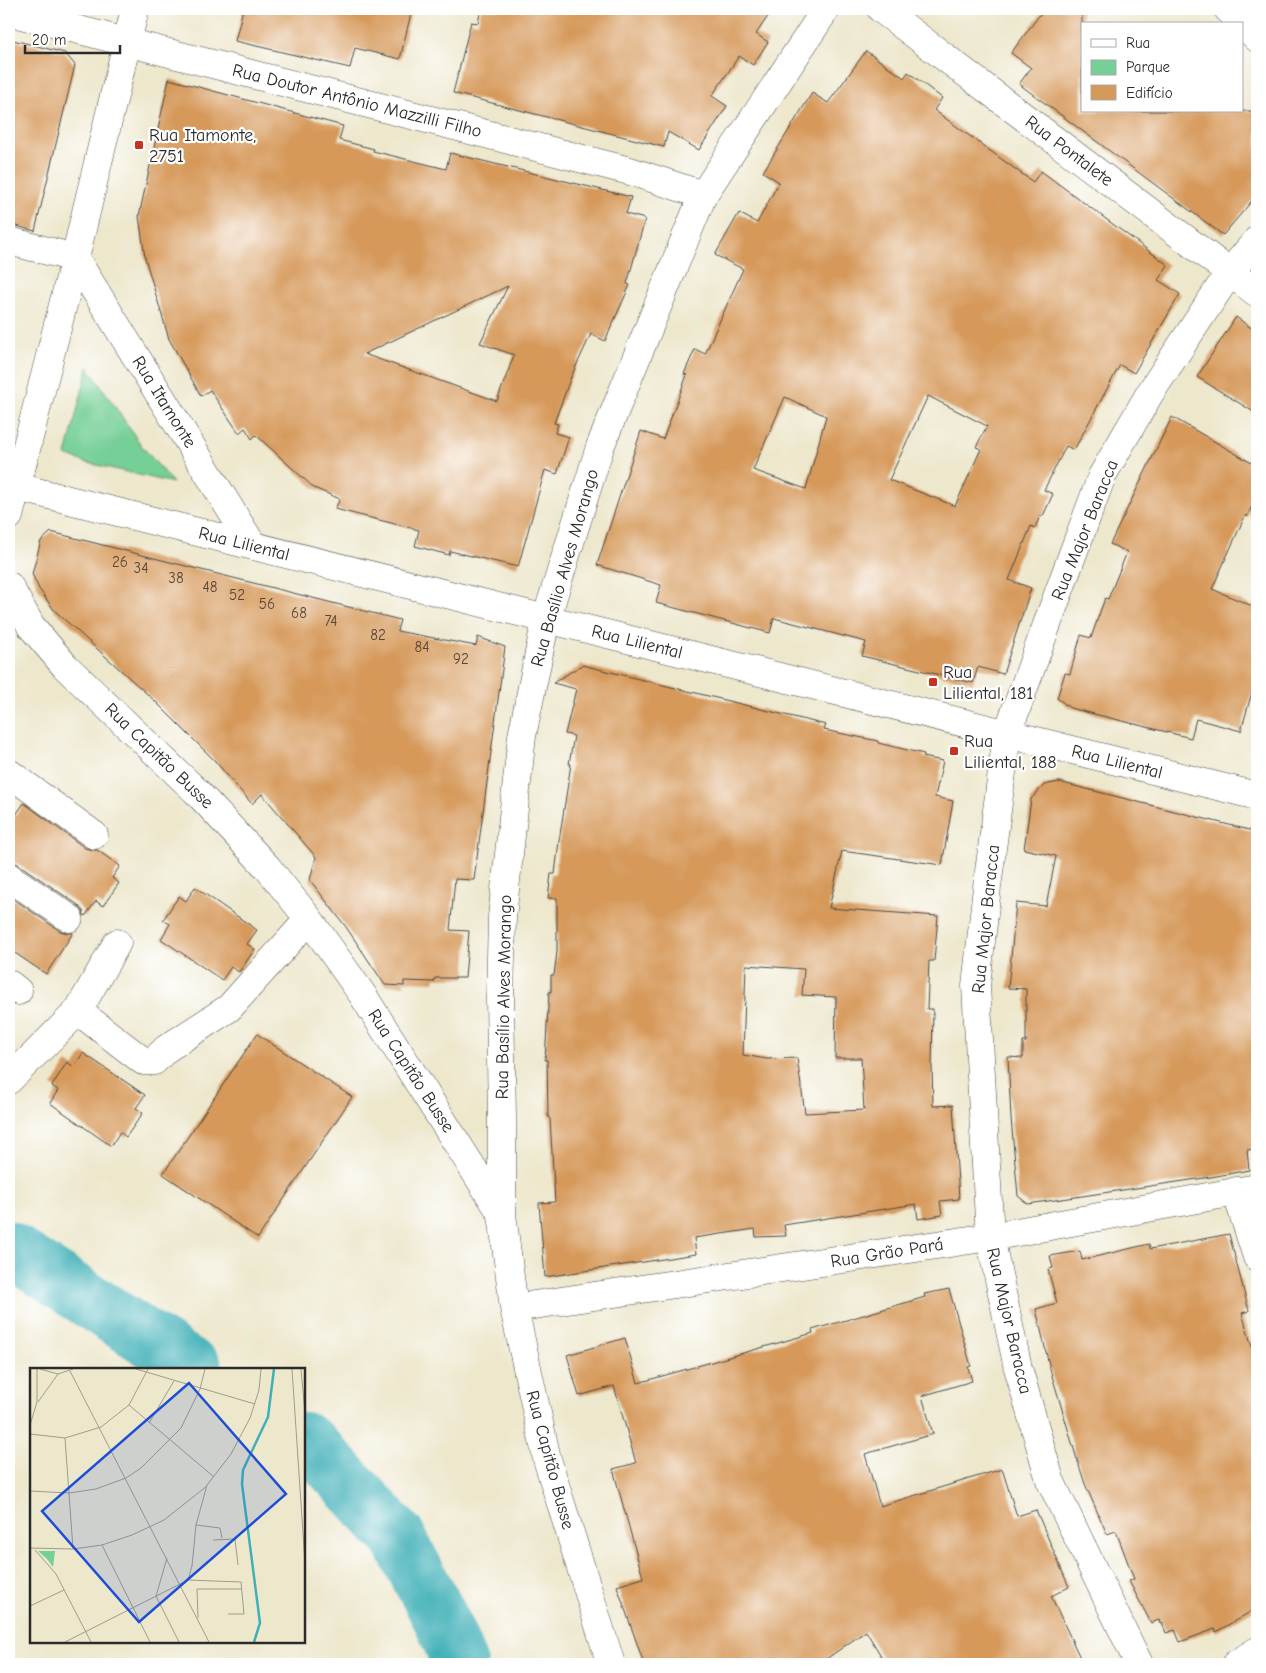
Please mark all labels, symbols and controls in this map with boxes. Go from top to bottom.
scale bar [25,22,120,54]
legend [1081,22,1244,112]
text: 20 m [32,31,66,49]
text: Rua [1126,34,1150,52]
text: Parque [1126,58,1171,76]
street label: Rua Doutor Antônio Mazzilli Filho [230,60,484,142]
text: Edifício [1126,84,1173,102]
street label: Rua Pontalete [1021,111,1117,191]
place label: Rua Itamonte, 2751 [149,125,256,167]
marker: Rua Itamonte, 2751 [133,139,145,151]
street label: Rua Itamonte [127,352,201,452]
street label: Rua Major Baracca [1047,457,1123,603]
street label: Rua Basílio Alves Morango [527,467,603,669]
street label: Rua Liliental [196,523,292,565]
house number: 26 [112,553,128,571]
house number: 34 [134,559,148,577]
house number: 38 [168,569,184,587]
house number: 48 [203,578,218,596]
house number: 52 [229,586,245,604]
house number: 56 [259,595,275,613]
house number: 68 [291,604,307,622]
house number: 74 [324,612,338,630]
street label: Rua Liliental [589,621,685,663]
house number: 82 [370,626,386,644]
house number: 84 [415,638,430,656]
house number: 92 [453,650,469,668]
place label: Rua Liliental, 181 [943,662,1033,704]
marker: Rua Liliental, 181 [927,676,939,688]
street label: Rua Capitão Busse [100,699,218,813]
place label: Rua Liliental, 188 [964,731,1057,773]
street label: Rua Liliental [1069,741,1165,783]
marker: Rua Liliental, 188 [948,745,960,757]
street label: Rua Major Baracca [968,843,1004,995]
street label: Rua Basílio Alves Morango [492,895,516,1099]
street label: Rua Capitão Busse [363,1005,459,1137]
street label: Rua Grão Pará [829,1234,945,1272]
street label: Rua Major Baracca [982,1246,1036,1396]
inset map [30,1368,305,1643]
street label: Rua Capitão Busse [521,1388,579,1532]

